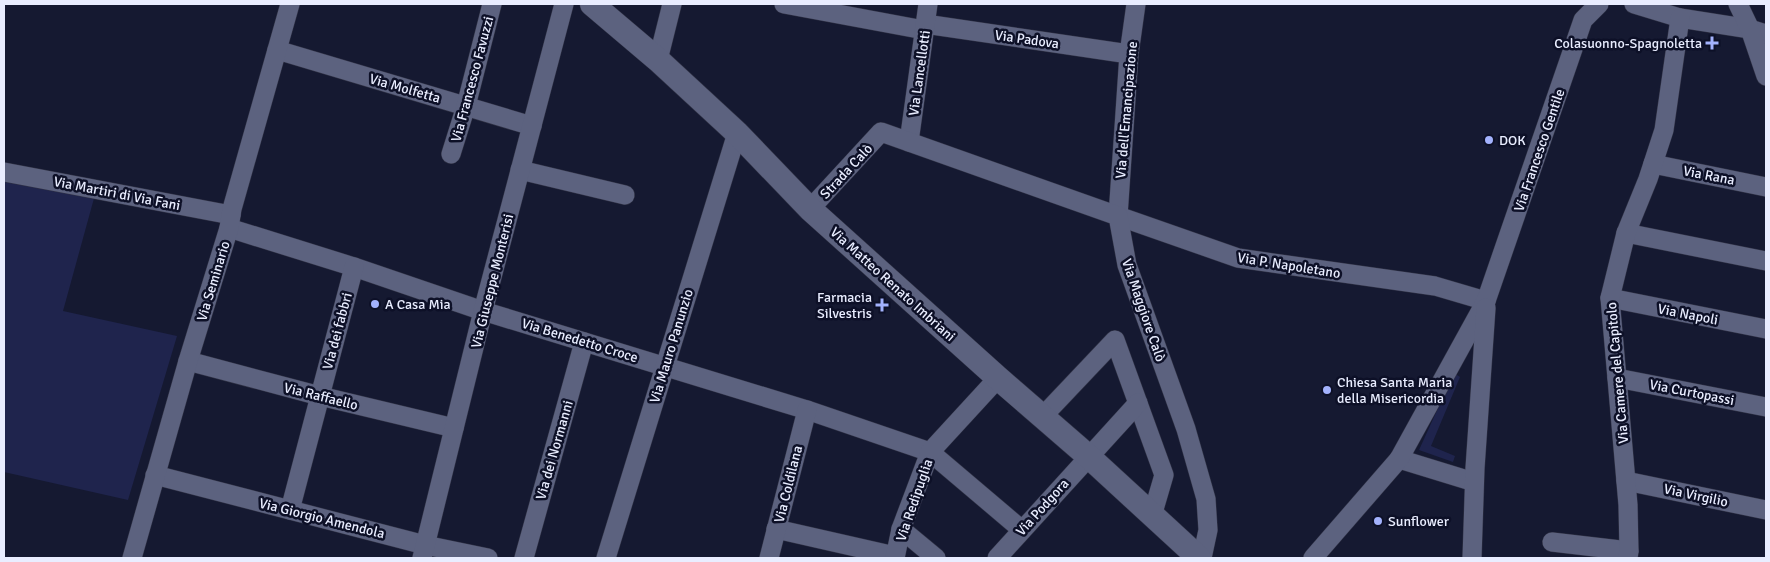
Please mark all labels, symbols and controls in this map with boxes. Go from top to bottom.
street label: Via Francesco Favuzzi [448,14,497,144]
street label: Via Padova [994,27,1060,52]
street label: Via Lancellotti [905,29,934,117]
place label: Colasuonno-Spagnoletta [1554,35,1702,52]
marker: Colasuonno-Spagnoletta [1706,37,1718,49]
street label: Via dell'Emancipazione [1112,41,1141,179]
street label: Via Molfetta [367,70,442,107]
street label: Via Francesco Gentile [1510,87,1568,214]
place label: DOK [1499,132,1526,149]
marker: DOK [1483,134,1495,146]
street label: Strada Calò [817,140,876,202]
street label: Via Rana [1682,162,1736,189]
street label: Via Martiri di Via Fani [52,173,182,214]
street label: Via Giuseppe Monterisi [468,212,517,350]
street label: Via Matteo Renato Imbriani [827,224,959,345]
street label: Via Seminario [193,239,234,323]
street label: Via P. Napoletano [1236,249,1342,282]
street label: Via Maggiore Calò [1118,256,1169,364]
street label: Via Mauro Panunzio [646,287,697,405]
place label: Farmacia Silvestris [817,289,872,322]
street label: Via dei fabbri [319,291,356,372]
place label: A Casa Mia [385,296,451,313]
marker: A Casa Mia [369,298,381,310]
marker: Farmacia Silvestris [876,299,888,311]
street label: Via Napoli [1656,300,1720,329]
street label: Via Camere del Capitolo [1603,301,1632,444]
street label: Via Benedetto Croce [520,315,640,366]
place label: Chiesa Santa Maria della Misericordia [1337,374,1452,407]
street label: Via Curtopassi [1648,376,1736,409]
street label: Via Raffaello [282,379,360,414]
marker: Chiesa Santa Maria della Misericordia [1321,384,1333,396]
street label: Via dei Normanni [532,398,577,502]
street label: Via Coldilana [771,444,806,524]
street label: Via Redipuglia [892,457,936,544]
street label: Via Podgora [1012,475,1072,539]
street label: Via Virgilio [1662,480,1730,511]
street label: Via Giorgio Amendola [257,495,386,542]
place label: Sunflower [1388,513,1450,530]
marker: Sunflower [1372,515,1384,527]

